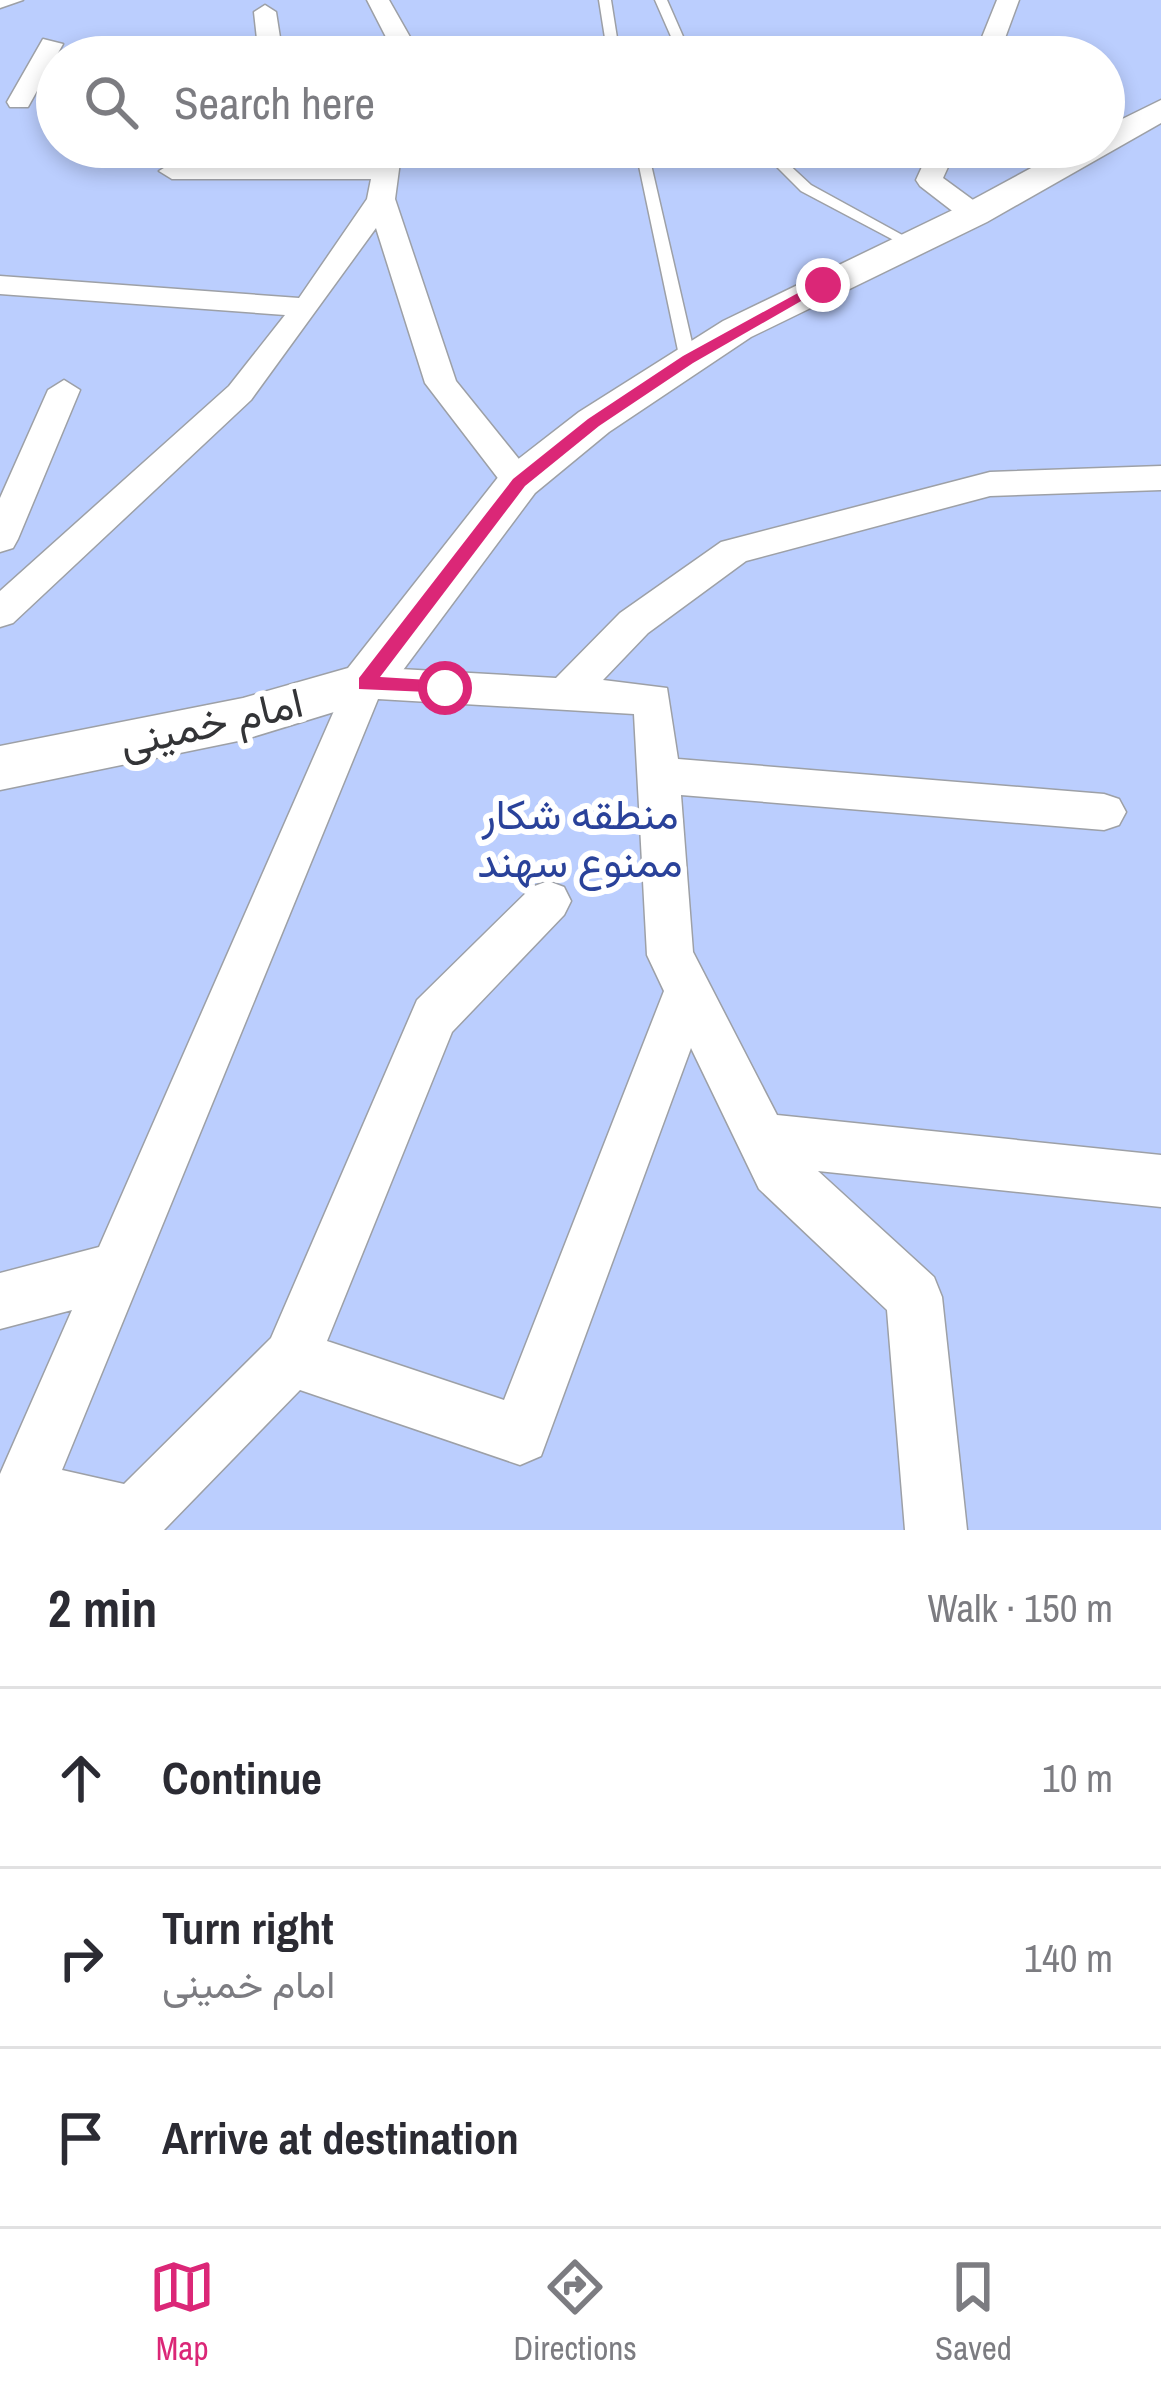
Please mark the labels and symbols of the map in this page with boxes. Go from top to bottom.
route end [796,258,850,312]
route start [418,661,472,715]
street label: امام خمینی [114,674,308,770]
park label: منطقه شکار ممنوع سهند [477,786,683,891]

